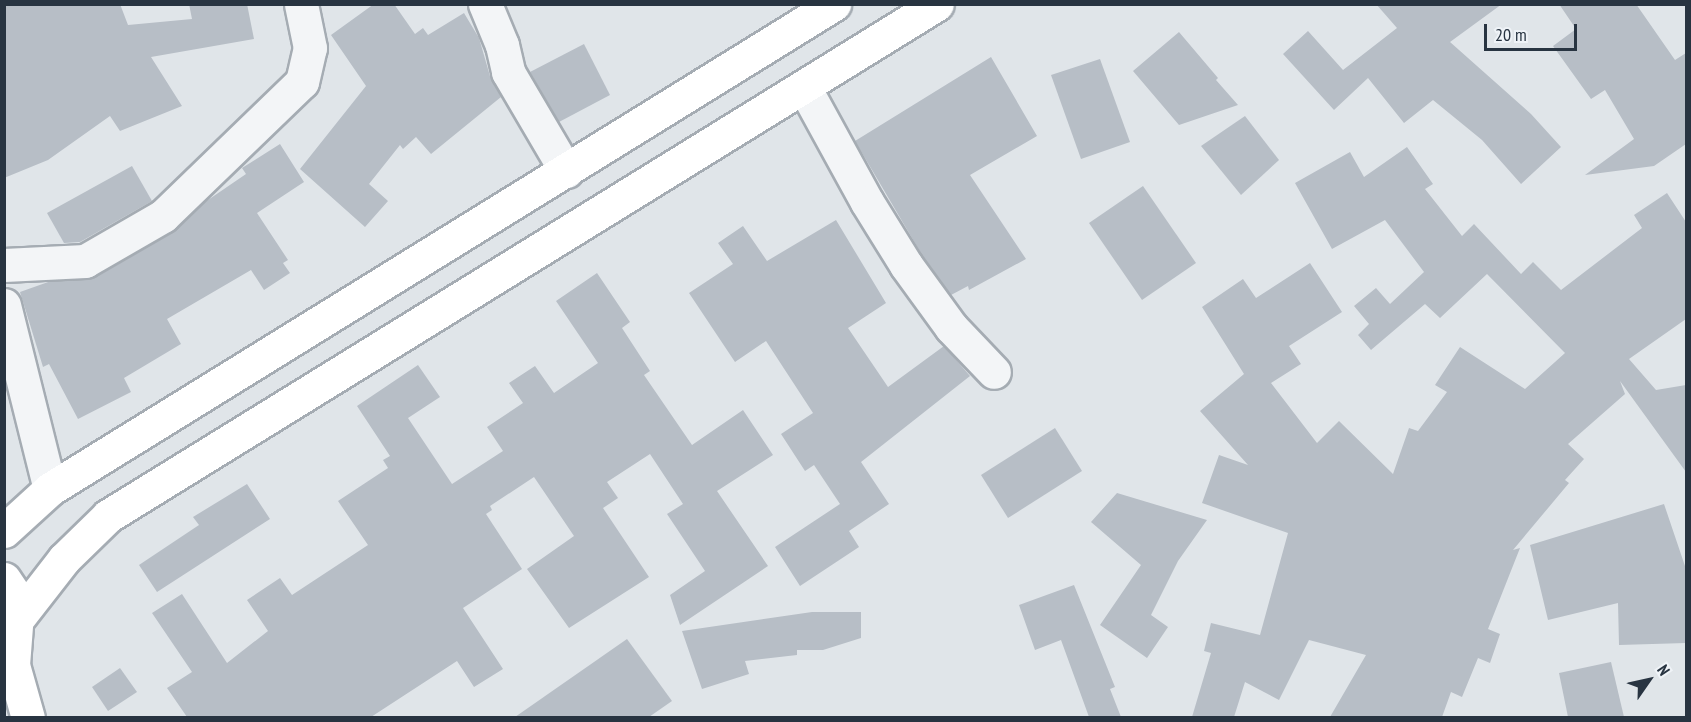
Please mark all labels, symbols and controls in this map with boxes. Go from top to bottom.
scale bar [1487,12,1580,50]
text: 20 m [1495,23,1527,46]
north arrow [1619,650,1679,710]
text: N [1653,661,1675,679]

